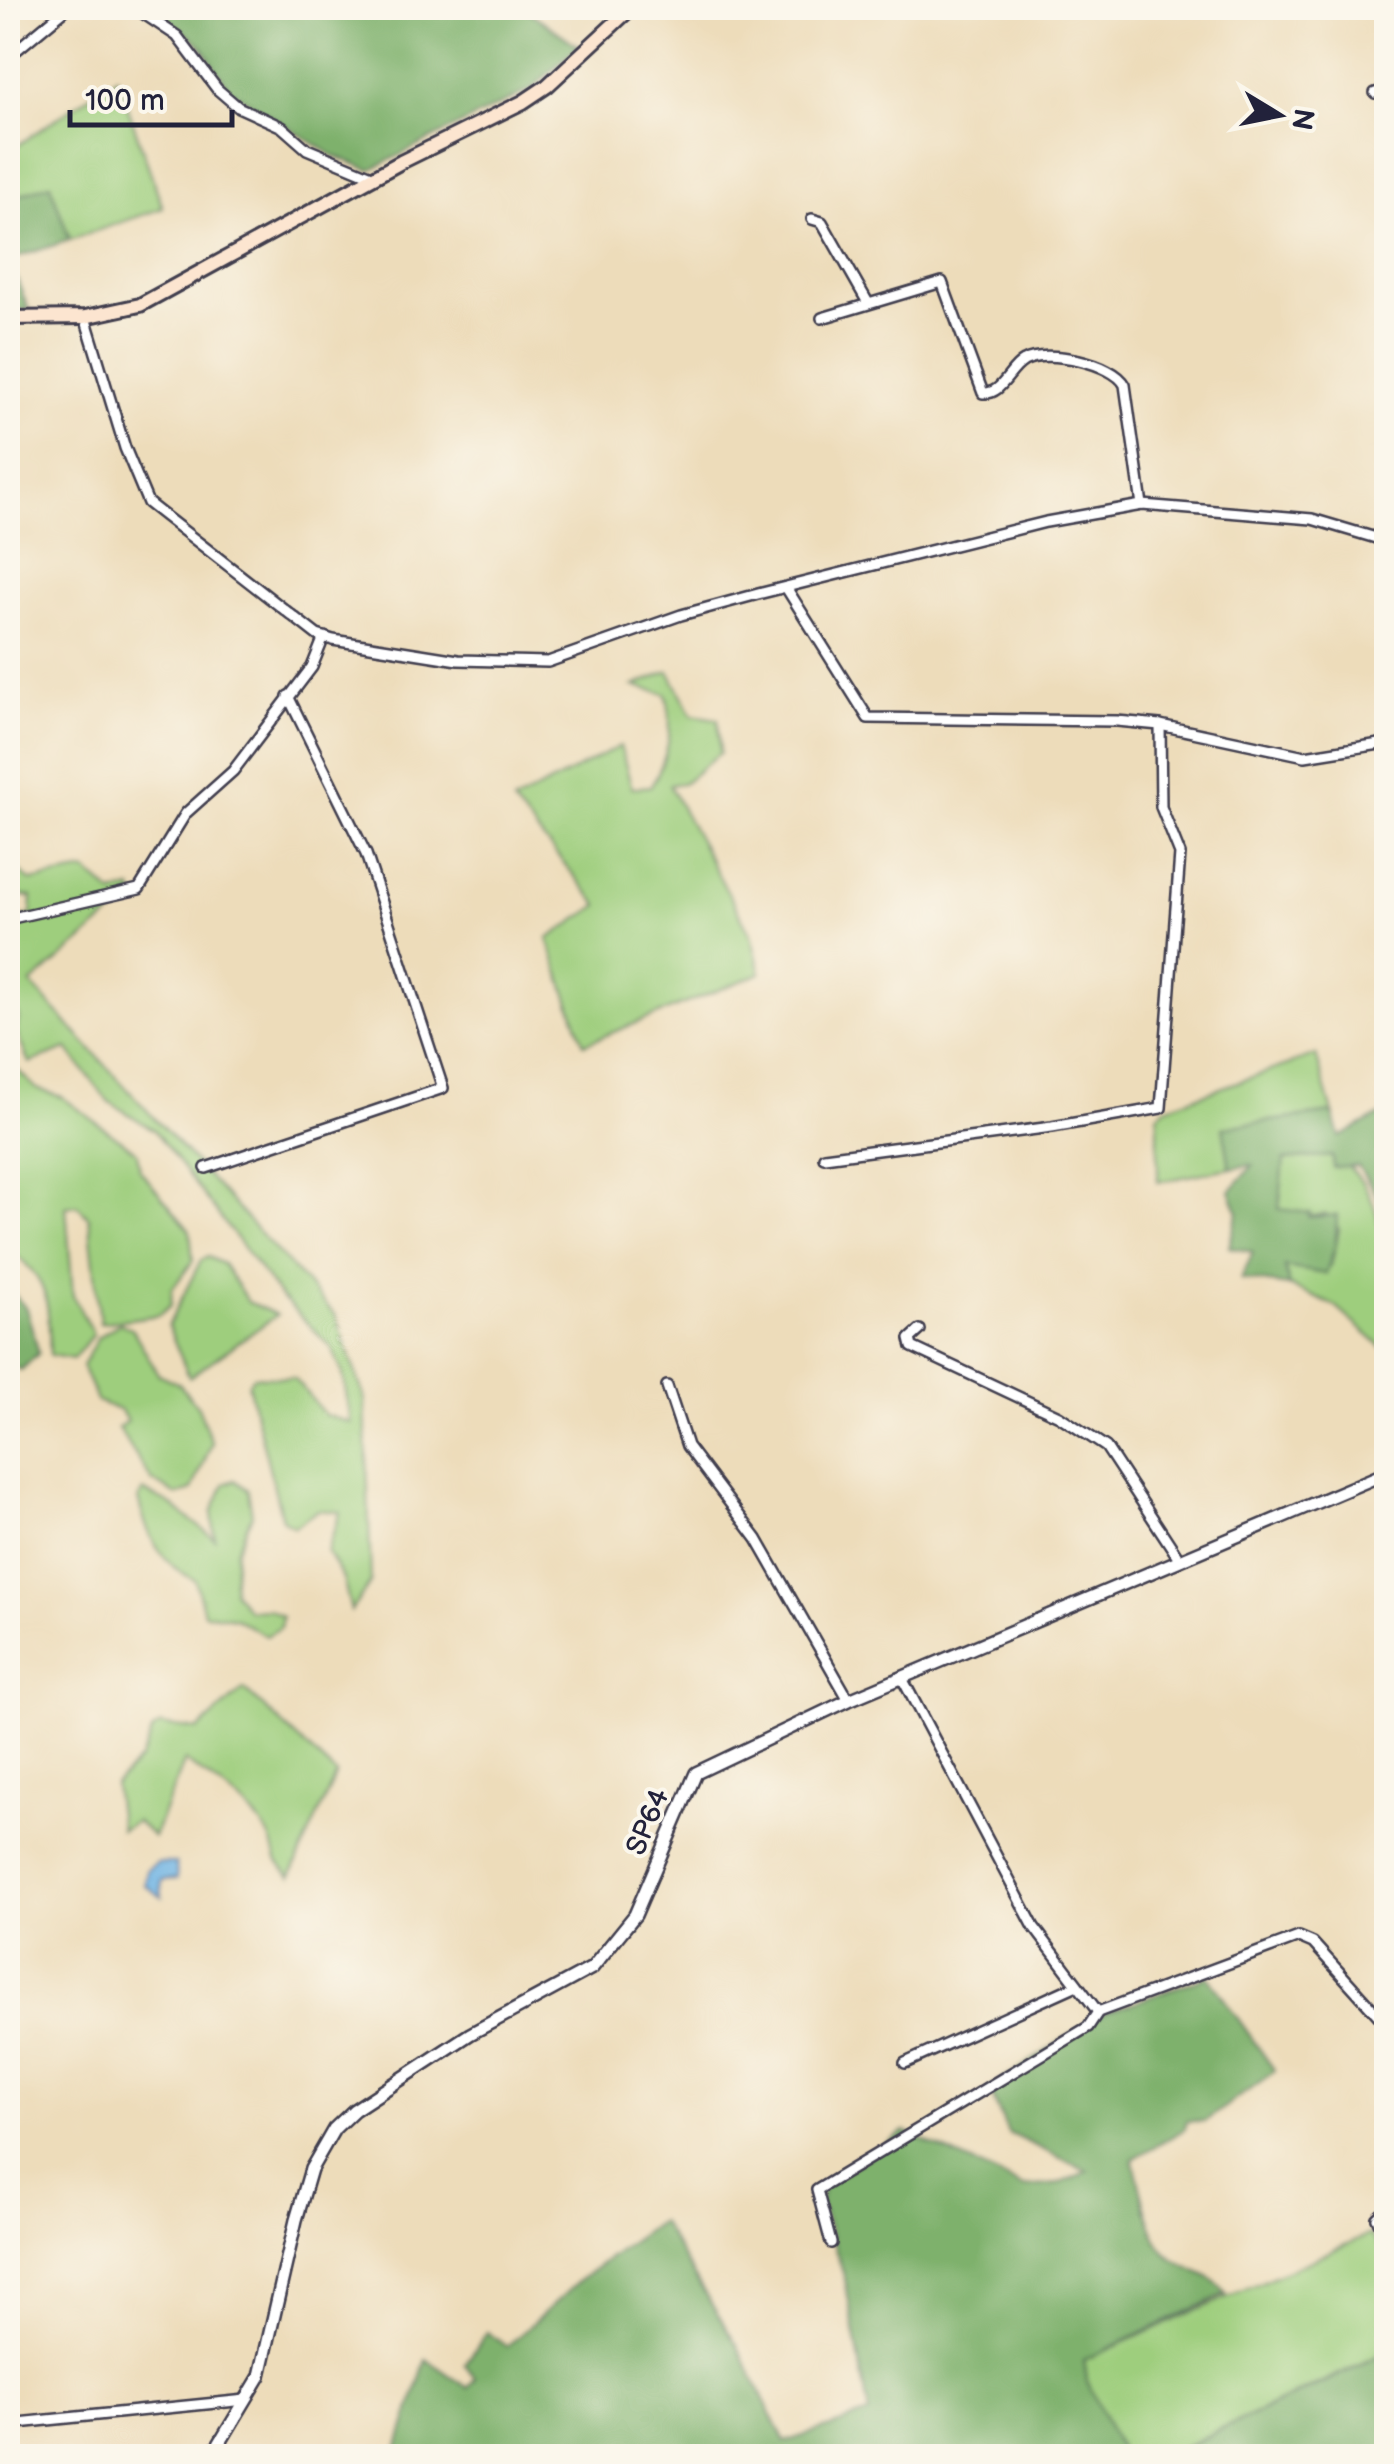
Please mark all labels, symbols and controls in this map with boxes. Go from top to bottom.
scale bar [70,65,232,127]
north arrow [1229,65,1329,165]
text: 100 m [85,83,165,119]
text: N [1284,106,1320,132]
street label: SP64 [619,1784,677,1860]

